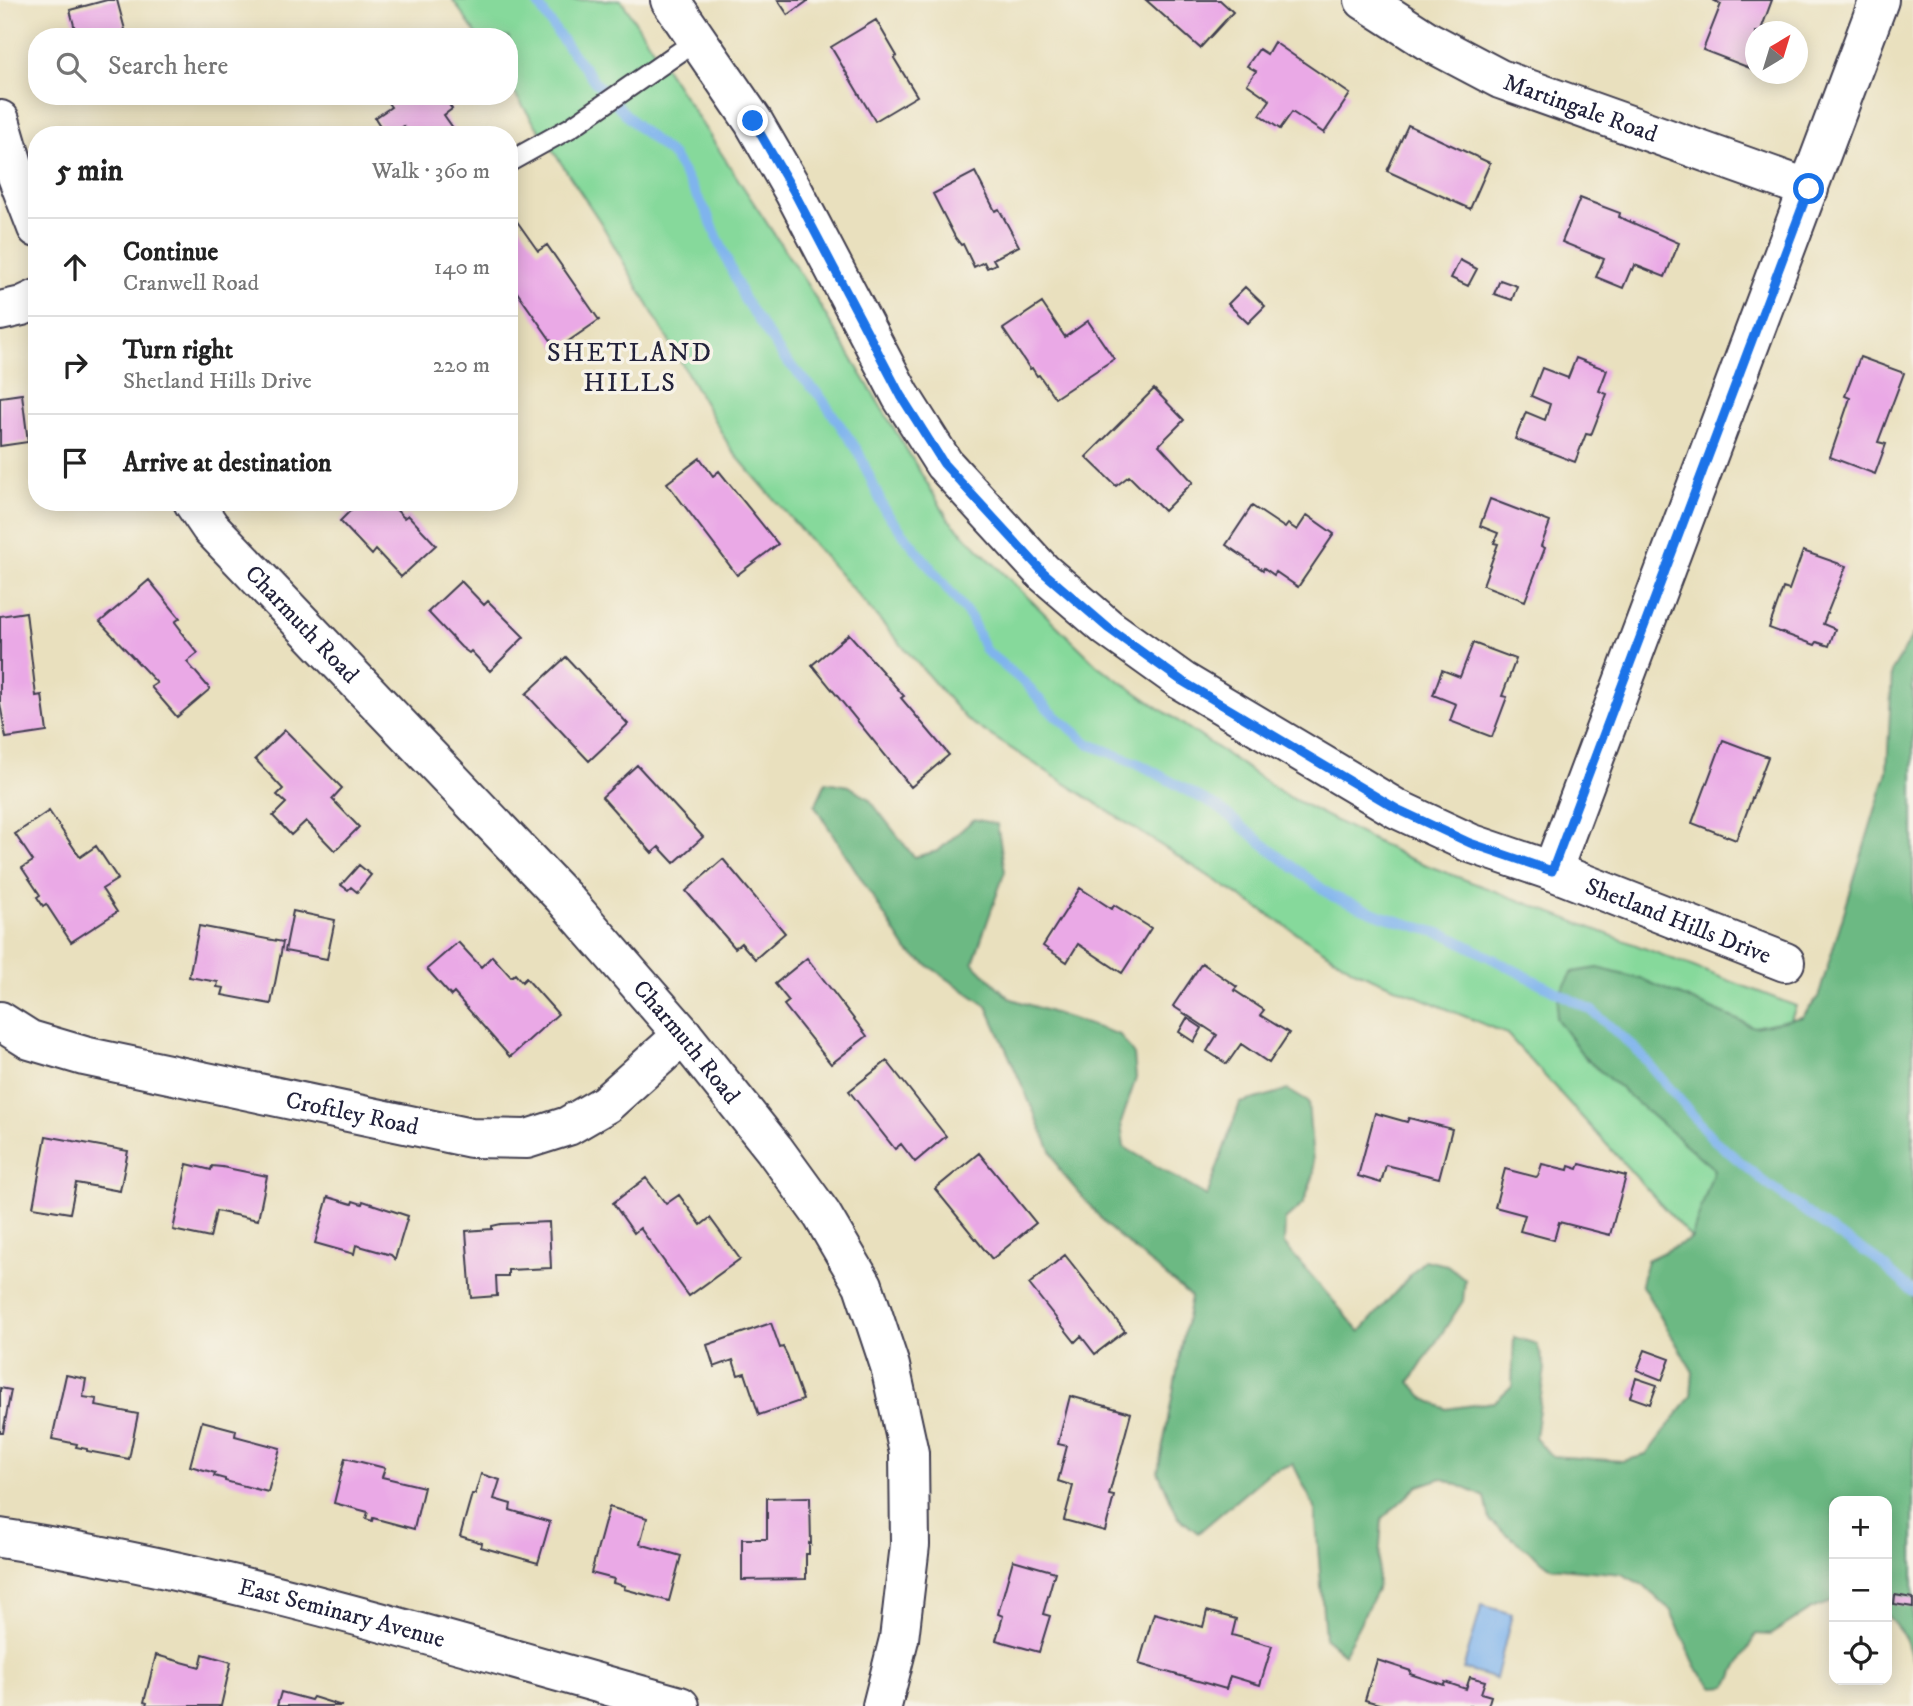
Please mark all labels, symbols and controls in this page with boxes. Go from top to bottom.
north arrow [1745,21,1808,84]
search box [28,28,518,105]
icon: search [52,48,90,86]
text: Search here [108,50,228,83]
street label: Martingale Road [1499,67,1661,150]
route end [737,105,768,136]
text: 5 min [56,153,123,190]
text: Walk · 360 m [372,157,490,186]
route start [1793,173,1824,204]
text: Continue [123,236,218,269]
icon: ahead [56,248,94,286]
text: 140 m [434,253,490,282]
text: Cranwell Road [123,269,259,298]
text: Turn right [123,334,233,367]
district label: SHETLAND HILLS [547,337,713,400]
icon: right [56,346,94,384]
text: 220 m [433,351,490,380]
text: Shetland Hills Drive [123,367,312,396]
icon: arrive [56,444,94,482]
text: Arrive at destination [123,447,332,480]
street label: Charmuth Road [238,559,365,690]
street label: Shetland Hills Drive [1581,871,1775,971]
street label: Charmuth Road [626,974,746,1110]
street label: Croftley Road [283,1085,421,1142]
map controls [1829,1496,1892,1685]
button: + [1829,1496,1892,1559]
button: − [1829,1559,1892,1622]
street label: East Seminary Avenue [235,1572,448,1655]
button: locate [1829,1622,1892,1685]

